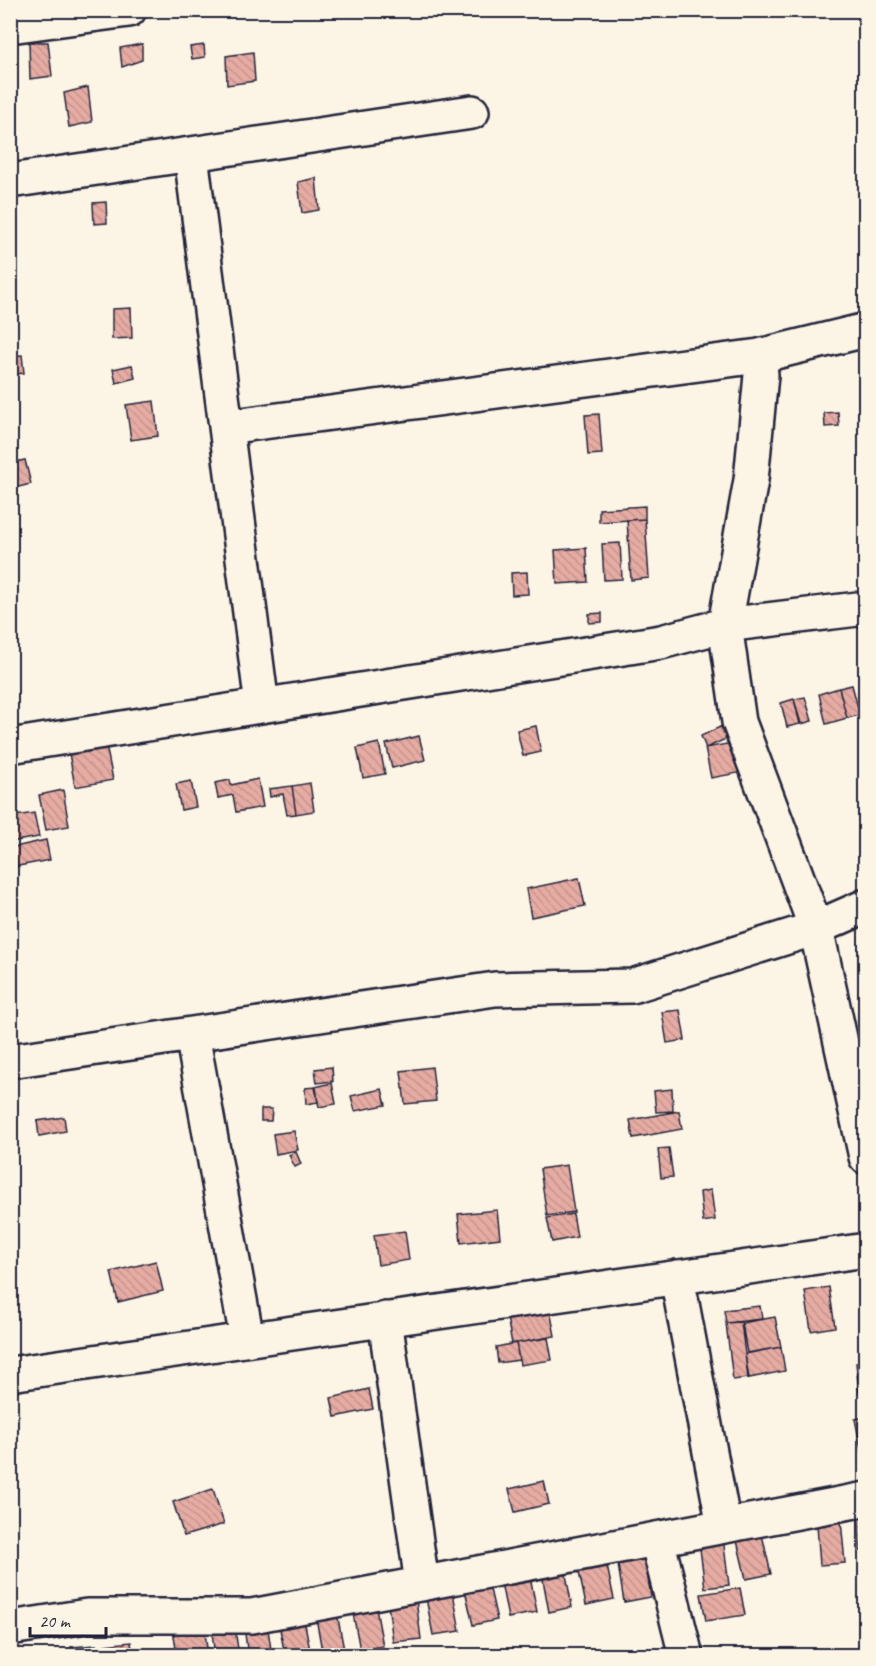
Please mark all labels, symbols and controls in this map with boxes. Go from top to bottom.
scale bar [30,1600,106,1638]
text: 20 m [39,1610,72,1632]

